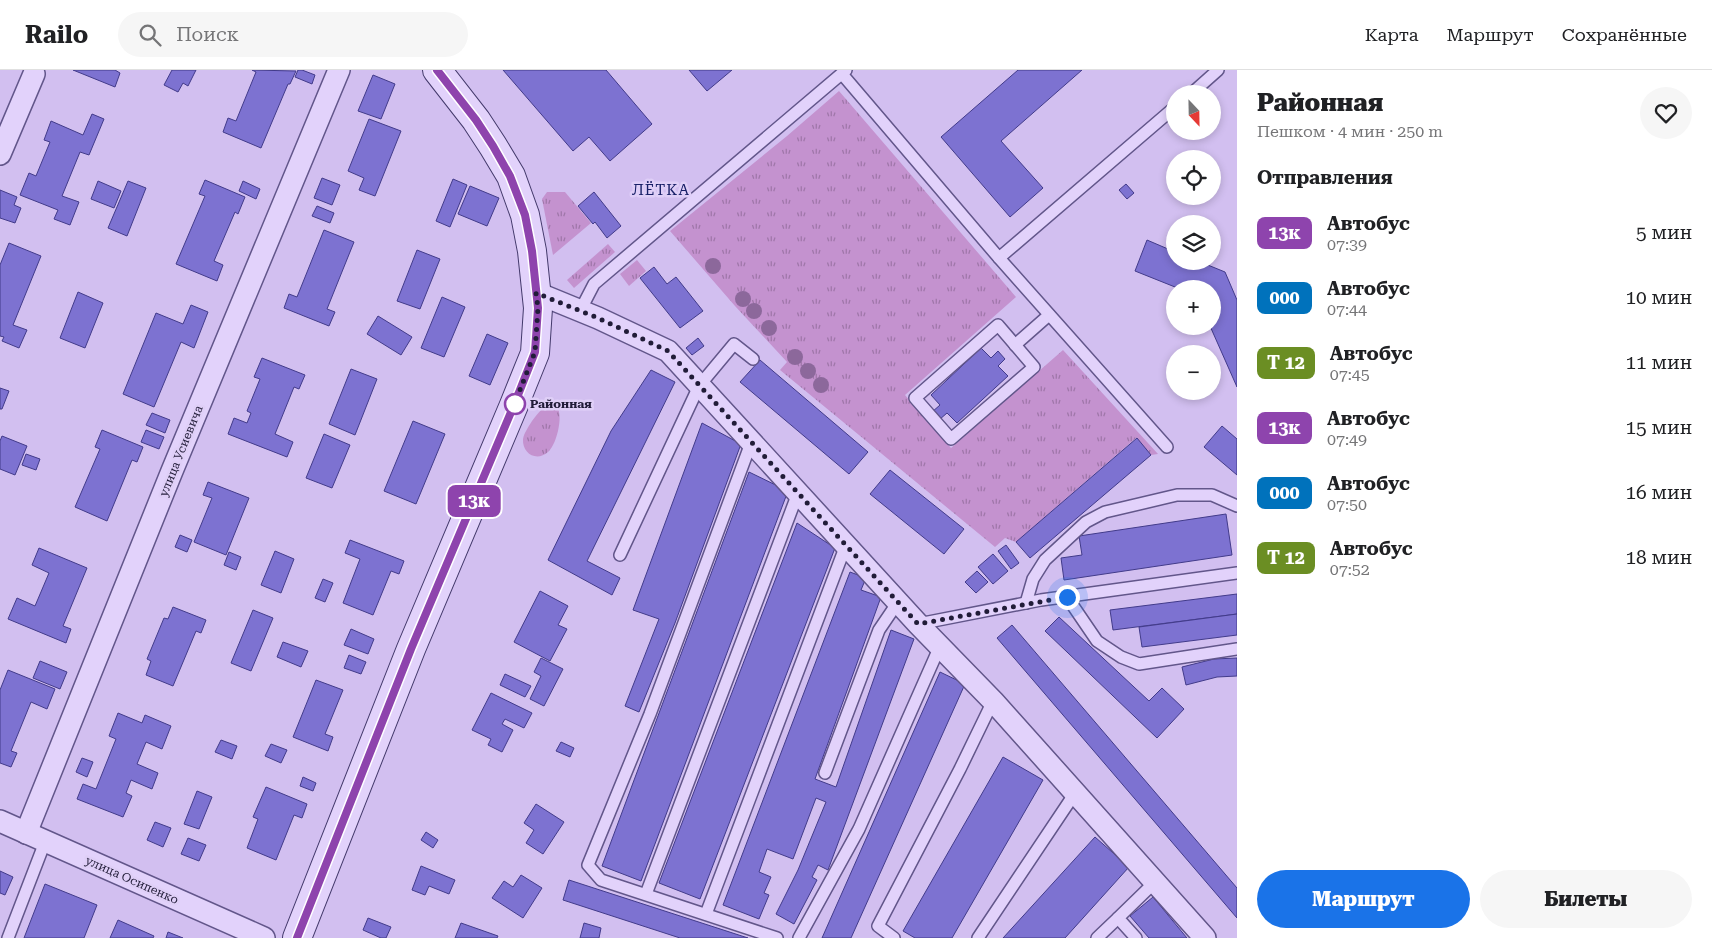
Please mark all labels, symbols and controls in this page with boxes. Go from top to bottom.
search box [118,12,468,57]
text: Railo [25,21,88,49]
icon: search [136,21,164,49]
text: Поиск [176,23,239,46]
text: Карта [1365,24,1419,45]
text: Маршрут [1447,24,1534,45]
text: Сохранённые [1562,24,1687,45]
north arrow [1166,85,1221,140]
map controls [1166,85,1221,400]
button: heart [1640,87,1692,139]
text: Районная [1257,89,1383,117]
text: Пешком · 4 мин · 250 m [1257,122,1443,141]
button: locate [1166,150,1221,205]
text: Отправления [1257,166,1393,189]
district label: ЛЁТКА [632,181,690,199]
text: Автобус [1327,212,1410,235]
button: layers [1166,215,1221,270]
text: 5 мин [1636,221,1692,244]
text: 13к [1268,222,1301,243]
text: 07:39 [1327,235,1367,254]
text: Автобус [1327,277,1410,300]
button: + [1166,280,1221,335]
text: 10 мин [1625,286,1692,309]
text: 000 [1269,287,1300,308]
text: 07:44 [1327,300,1367,319]
text: Автобус [1330,342,1413,365]
button: − [1166,345,1221,400]
text: 11 мин [1625,351,1692,374]
text: Т 12 [1267,352,1305,373]
text: 07:45 [1330,365,1370,384]
marker: Районная [504,393,526,415]
place label: Районная [530,397,592,411]
street label: улица Усиевича [156,403,206,499]
text: Автобус [1327,407,1410,430]
text: 15 мин [1625,416,1692,439]
text: 13к [1268,417,1301,438]
text: 07:49 [1327,430,1367,449]
text: Автобус [1327,472,1410,495]
text: 16 мин [1625,481,1692,504]
text: 000 [1269,482,1300,503]
line badge: 13к [445,485,503,517]
text: 13к [458,490,490,511]
text: 07:50 [1327,495,1367,514]
text: Автобус [1330,537,1413,560]
text: 18 мин [1625,546,1692,569]
text: Т 12 [1267,547,1305,568]
text: 07:52 [1330,560,1370,579]
your location [1055,585,1080,610]
street label: улица Осипенко [83,853,181,907]
button: Маршрут [1257,870,1470,928]
button: Билеты [1480,870,1692,928]

